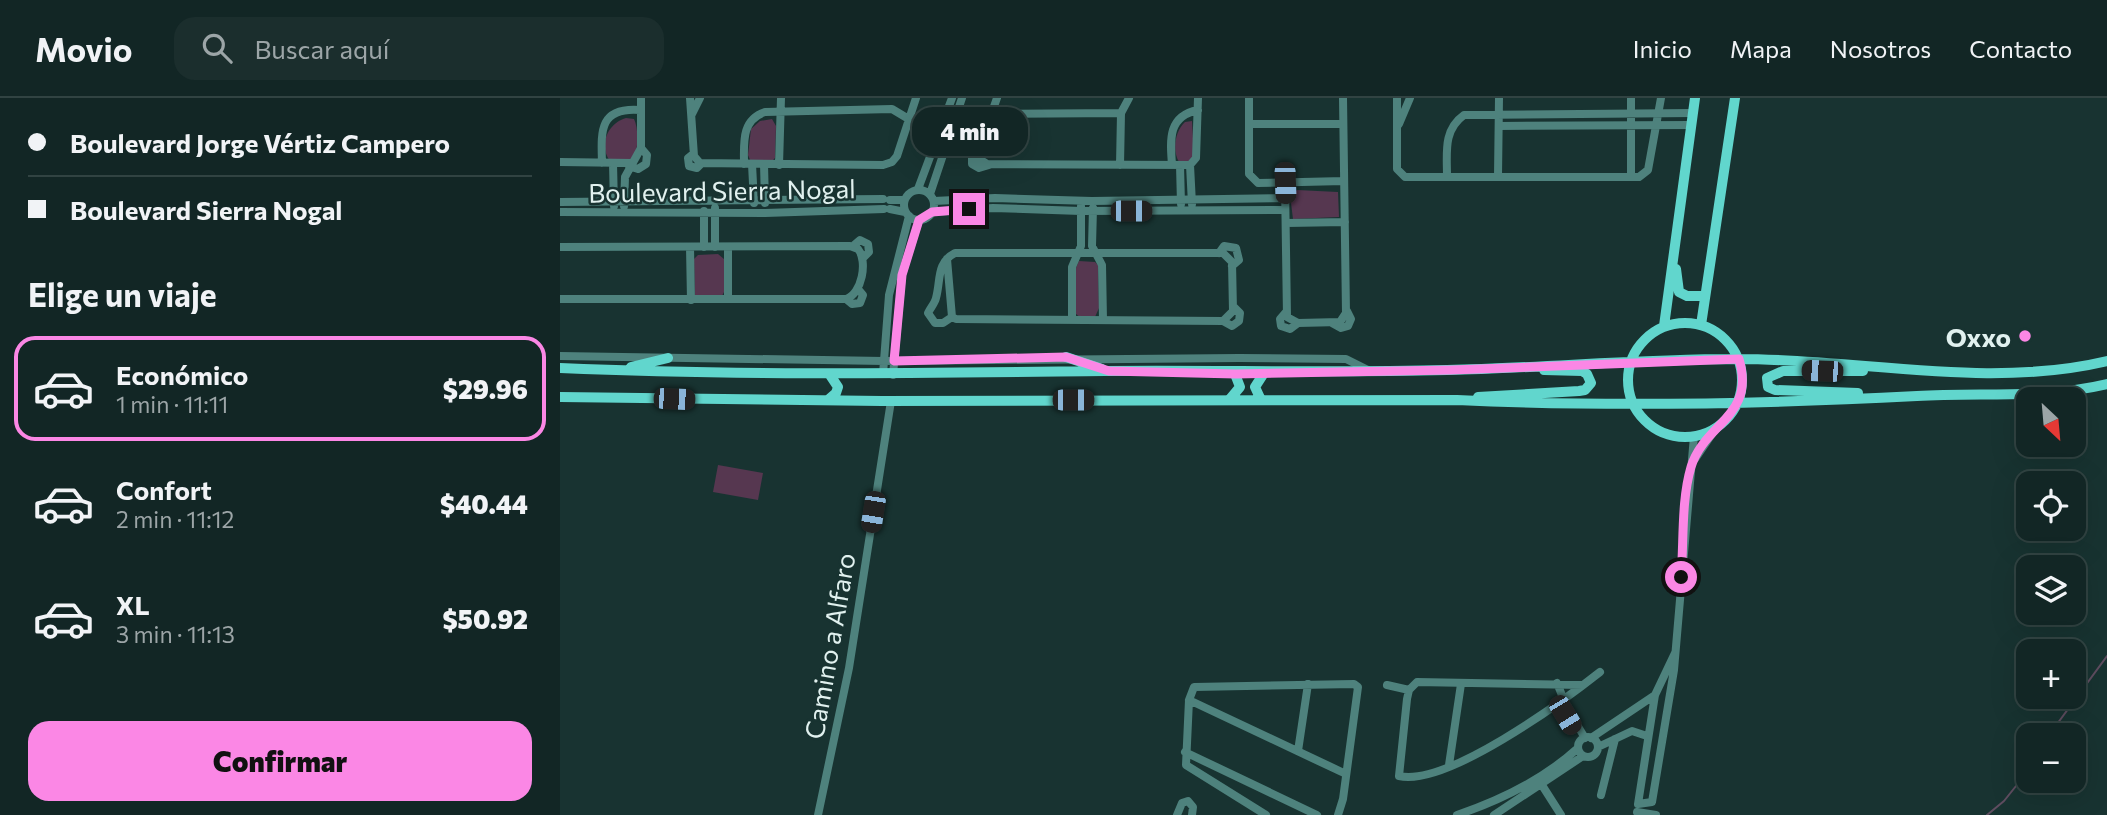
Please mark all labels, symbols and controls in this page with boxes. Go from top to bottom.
search box [174,17,664,80]
text: Movio [35,28,132,69]
icon: search [198,29,236,67]
text: Buscar aquí [254,33,389,64]
text: Inicio [1633,34,1692,63]
text: Mapa [1730,34,1792,63]
text: Nosotros [1830,34,1931,63]
text: Contacto [1969,34,2072,63]
callout: 4 min [911,108,1027,156]
text: 4 min [941,117,999,145]
text: Boulevard Jorge Vértiz Campero [70,127,450,158]
car [1274,162,1297,204]
street label: Boulevard Sierra Nogal [588,172,856,208]
route end [953,193,985,225]
text: Boulevard Sierra Nogal [70,194,342,225]
car [1111,201,1153,222]
text: Elige un viaje [28,274,217,314]
place label: Oxxo [1946,321,2011,352]
marker: Oxxo [2017,328,2033,344]
icon: car [32,357,95,420]
text: Económico [116,359,248,390]
car [1801,360,1844,382]
text: $29.96 [443,373,528,404]
north arrow [2016,387,2086,457]
map controls [2016,387,2086,793]
car [653,388,696,410]
text: 1 min · 11:11 [116,390,228,418]
car [1053,390,1095,411]
button: locate [2016,471,2086,541]
icon: car [32,472,95,535]
text: Confort [116,474,212,505]
text: $40.44 [440,488,528,519]
car [860,490,887,534]
text: 2 min · 11:12 [116,505,234,533]
street label: Camino a Alfaro [797,551,861,741]
button: layers [2016,555,2086,625]
route start [1665,561,1697,593]
icon: car [32,587,95,650]
text: XL [116,589,150,620]
text: $50.92 [442,603,528,634]
text: 3 min · 11:13 [116,620,235,648]
button: + [2016,639,2086,709]
car [1546,692,1585,738]
button: Confirmar [28,721,532,801]
button: − [2016,723,2086,793]

